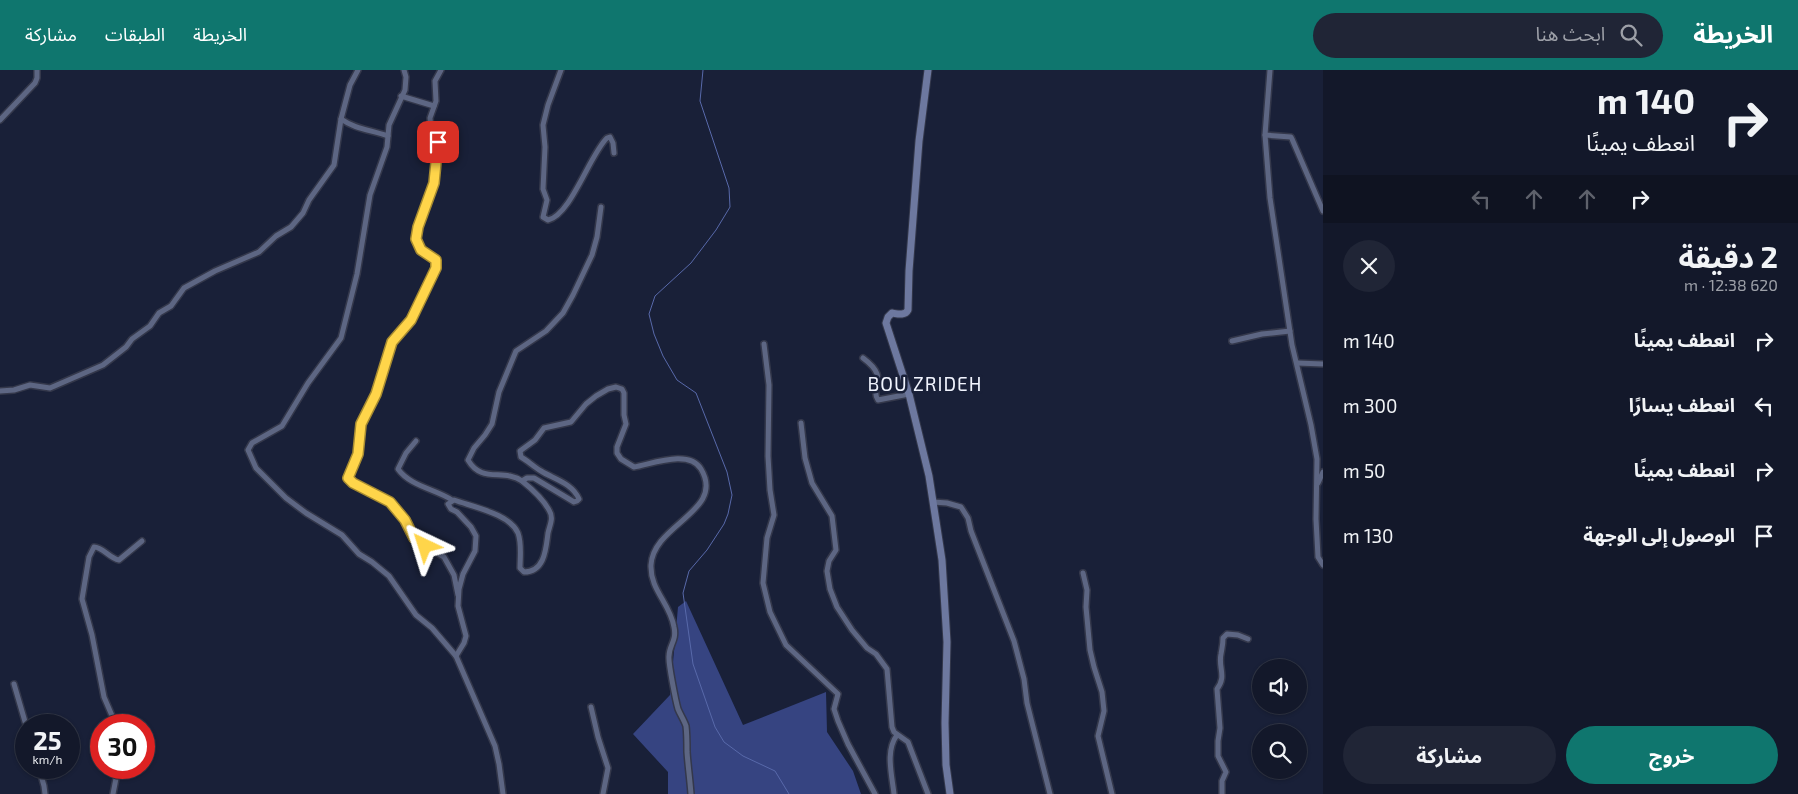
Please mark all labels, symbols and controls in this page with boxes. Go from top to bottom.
search box [1313,13,1663,58]
text: الخريطة [1693,19,1773,48]
icon: search [1617,21,1645,49]
text: ابحث هنا [1536,22,1605,45]
text: مشاركة [25,23,77,45]
text: الطبقات [105,23,165,45]
text: الخريطة [193,23,247,45]
text: 140 m [1597,79,1695,121]
icon: right [1713,90,1778,155]
pin [417,121,459,163]
icon: arrive [424,128,452,156]
text: انعطف يمينًا [1586,129,1695,155]
icon: left [1467,185,1495,213]
icon: ahead [1520,185,1548,213]
icon: ahead [1573,185,1601,213]
icon: right [1626,185,1654,213]
text: 2 دقيقة [1679,238,1778,274]
button: close [1343,240,1395,292]
text: 620 m · 12:38 [1684,275,1778,294]
icon: right [1750,327,1778,355]
text: انعطف يمينًا [1634,328,1735,351]
text: 140 m [1343,329,1395,352]
district label: BOU ZRIDEH [868,372,982,395]
icon: left [1750,392,1778,420]
text: انعطف يسارًا [1629,393,1735,416]
text: 300 m [1343,394,1397,417]
icon: right [1750,457,1778,485]
text: انعطف يمينًا [1634,458,1735,481]
text: 50 m [1343,459,1386,482]
position arrow [398,519,450,571]
icon: arrive [1750,522,1778,550]
text: الوصول إلى الوجهة [1583,523,1735,546]
text: 130 m [1343,524,1394,547]
map controls [1252,659,1307,779]
button: sound [1252,659,1307,714]
speed limit sign: 30 [90,714,155,779]
button: search [1252,724,1307,779]
text: 25 [33,725,62,755]
button: مشاركة [1343,726,1556,784]
button: خروج [1566,726,1778,784]
text: km/h [33,752,62,766]

